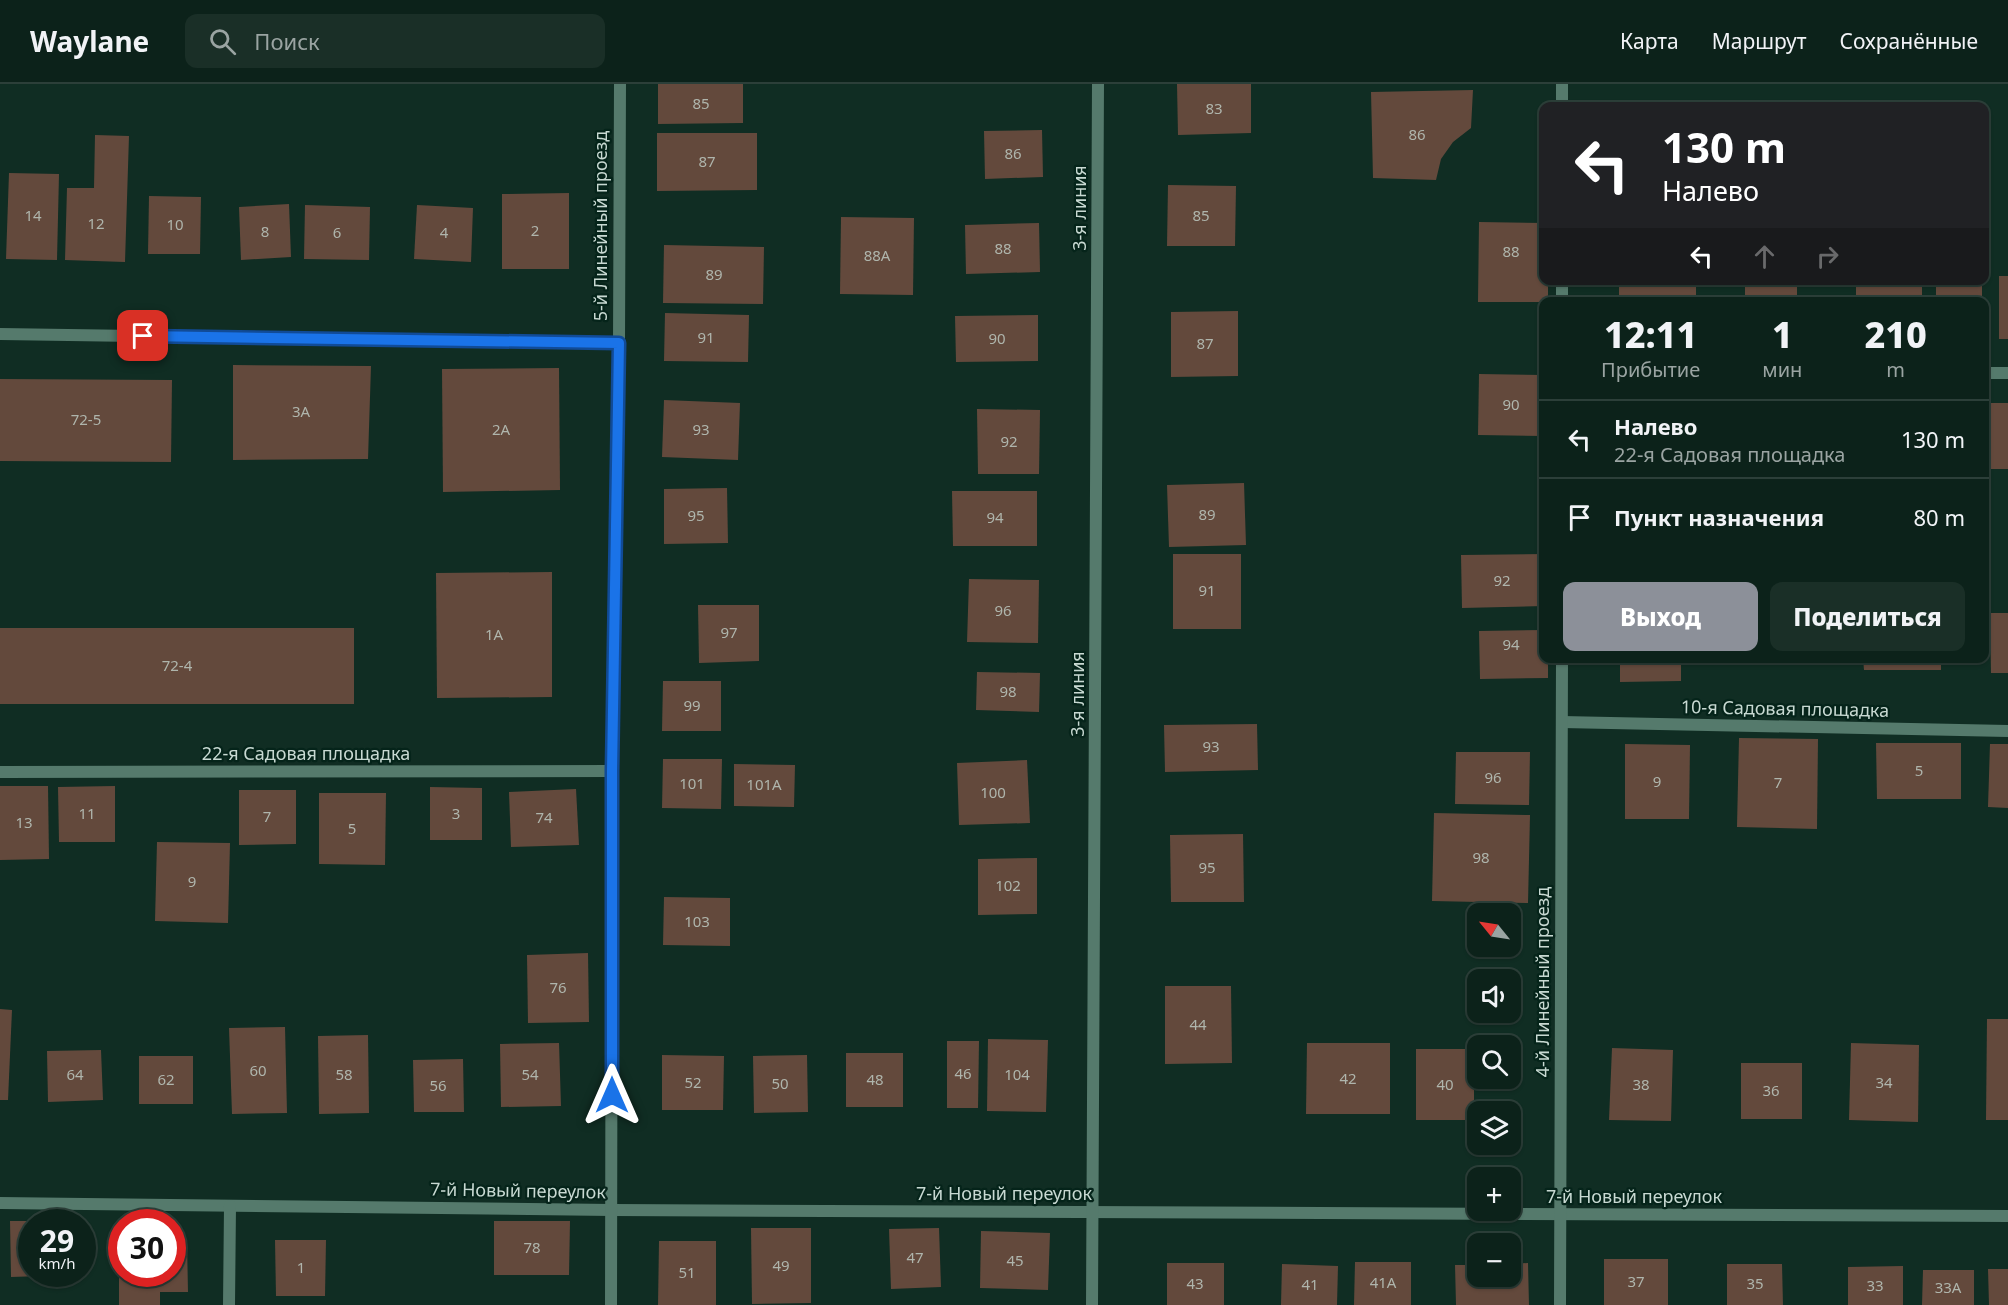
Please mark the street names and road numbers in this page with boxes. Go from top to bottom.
street label: 5-й Линейный проезд [588,131,612,321]
street label: 3-я линия [1067,165,1091,251]
street label: 3-я линия [1065,651,1089,737]
street label: 10-я Садовая площадка [1681,694,1889,722]
street label: 22-я Садовая площадка [202,741,410,765]
street label: 4-й Линейный проезд [1530,887,1554,1077]
street label: 7-й Новый переулок [430,1176,607,1204]
street label: 7-й Новый переулок [916,1181,1092,1205]
street label: 7-й Новый переулок [1546,1184,1722,1208]

